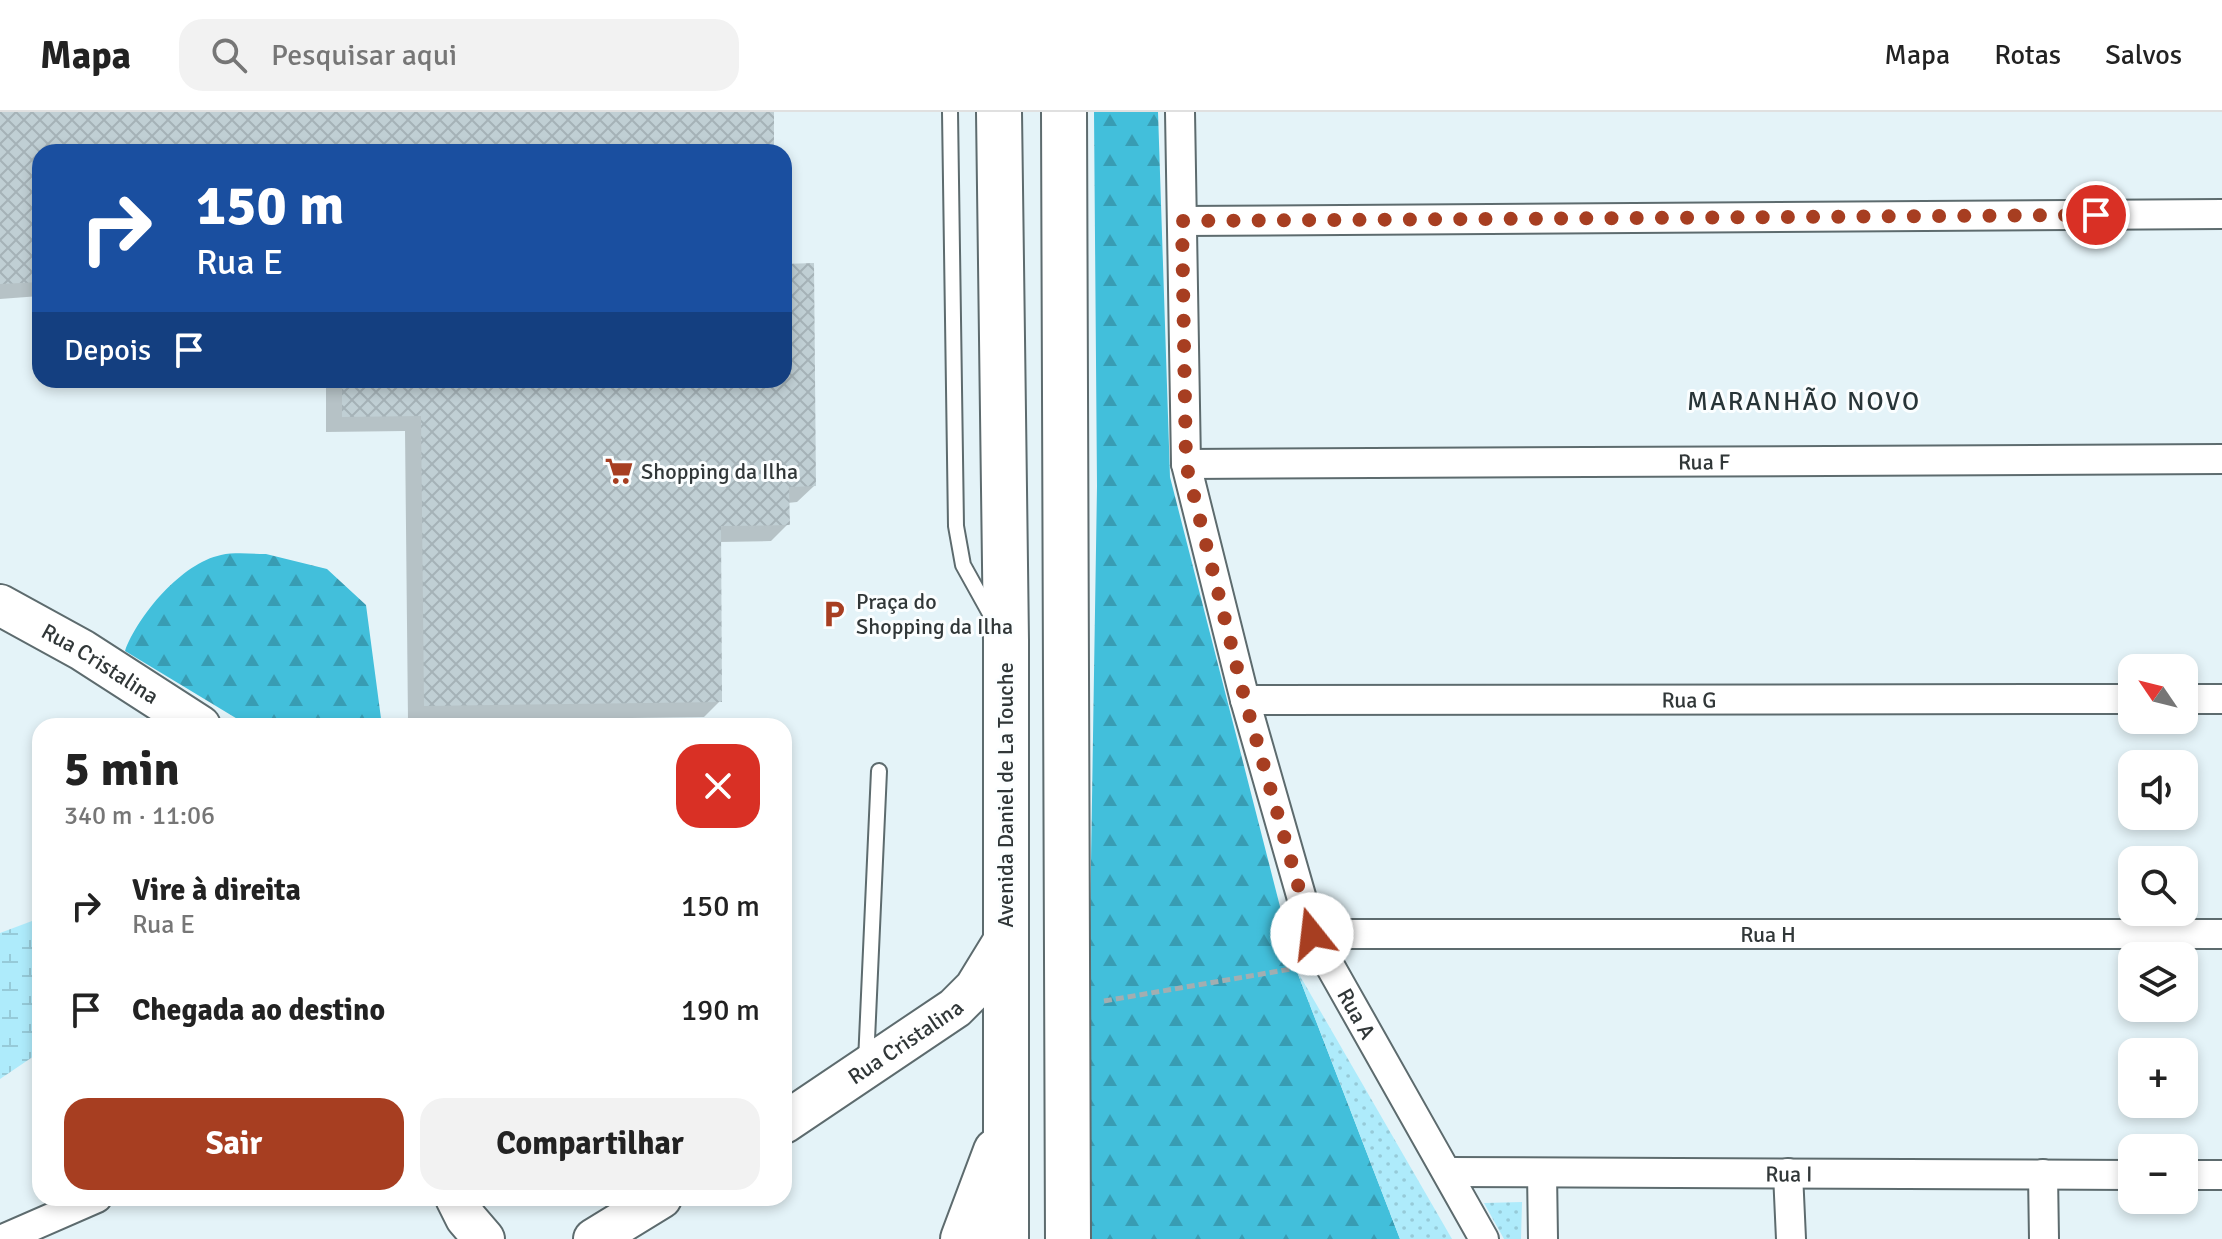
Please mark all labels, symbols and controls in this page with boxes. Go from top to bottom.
search box [179,19,739,91]
text: Mapa [40,32,131,79]
icon: search [207,33,251,77]
text: Pesquisar aqui [271,37,457,74]
text: Mapa [1884,38,1950,72]
text: Rotas [1994,38,2061,72]
text: Salvos [2105,38,2182,72]
text: 150 m [196,171,344,240]
icon: right [64,176,168,280]
pin [2062,181,2130,249]
icon: arrive [2074,193,2118,237]
text: Rua E [196,240,283,285]
icon: arrive [167,328,211,372]
text: Depois [64,332,151,369]
district label: MARANHÃO NOVO [1687,386,1921,418]
street label: Rua F [1678,448,1730,476]
supermarket icon: Shopping da Ilha [604,456,634,486]
place label: Shopping da Ilha [641,458,798,485]
place label: Praça do Shopping da Ilha [856,588,1013,640]
parking icon: Praça do Shopping da Ilha [819,599,849,629]
street label: Rua Cristalina [37,618,164,710]
north arrow [2118,654,2198,734]
map controls [2118,654,2198,1214]
street label: Avenida Daniel de La Touche [992,662,1019,928]
street label: Rua G [1662,686,1716,714]
text: 5 min [64,740,180,799]
button: close [676,744,760,828]
button: sound [2118,750,2198,830]
text: 340 m · 11:06 [64,800,215,832]
button: search [2118,846,2198,926]
text: Vire à direita [132,872,301,909]
icon: right [64,884,108,928]
text: 150 m [681,888,760,925]
position arrow [1270,892,1354,976]
text: Rua E [132,909,195,941]
street label: Rua H [1740,921,1796,948]
button: layers [2118,942,2198,1022]
street label: Rua A [1331,984,1382,1044]
icon: arrive [64,988,108,1032]
text: Chegada ao destino [132,992,385,1029]
text: 190 m [681,992,760,1029]
street label: Rua Cristalina [843,994,969,1090]
button: + [2118,1038,2198,1118]
button: Sair [64,1098,404,1190]
button: Compartilhar [420,1098,760,1190]
button: − [2118,1134,2198,1214]
street label: Rua I [1765,1160,1813,1188]

